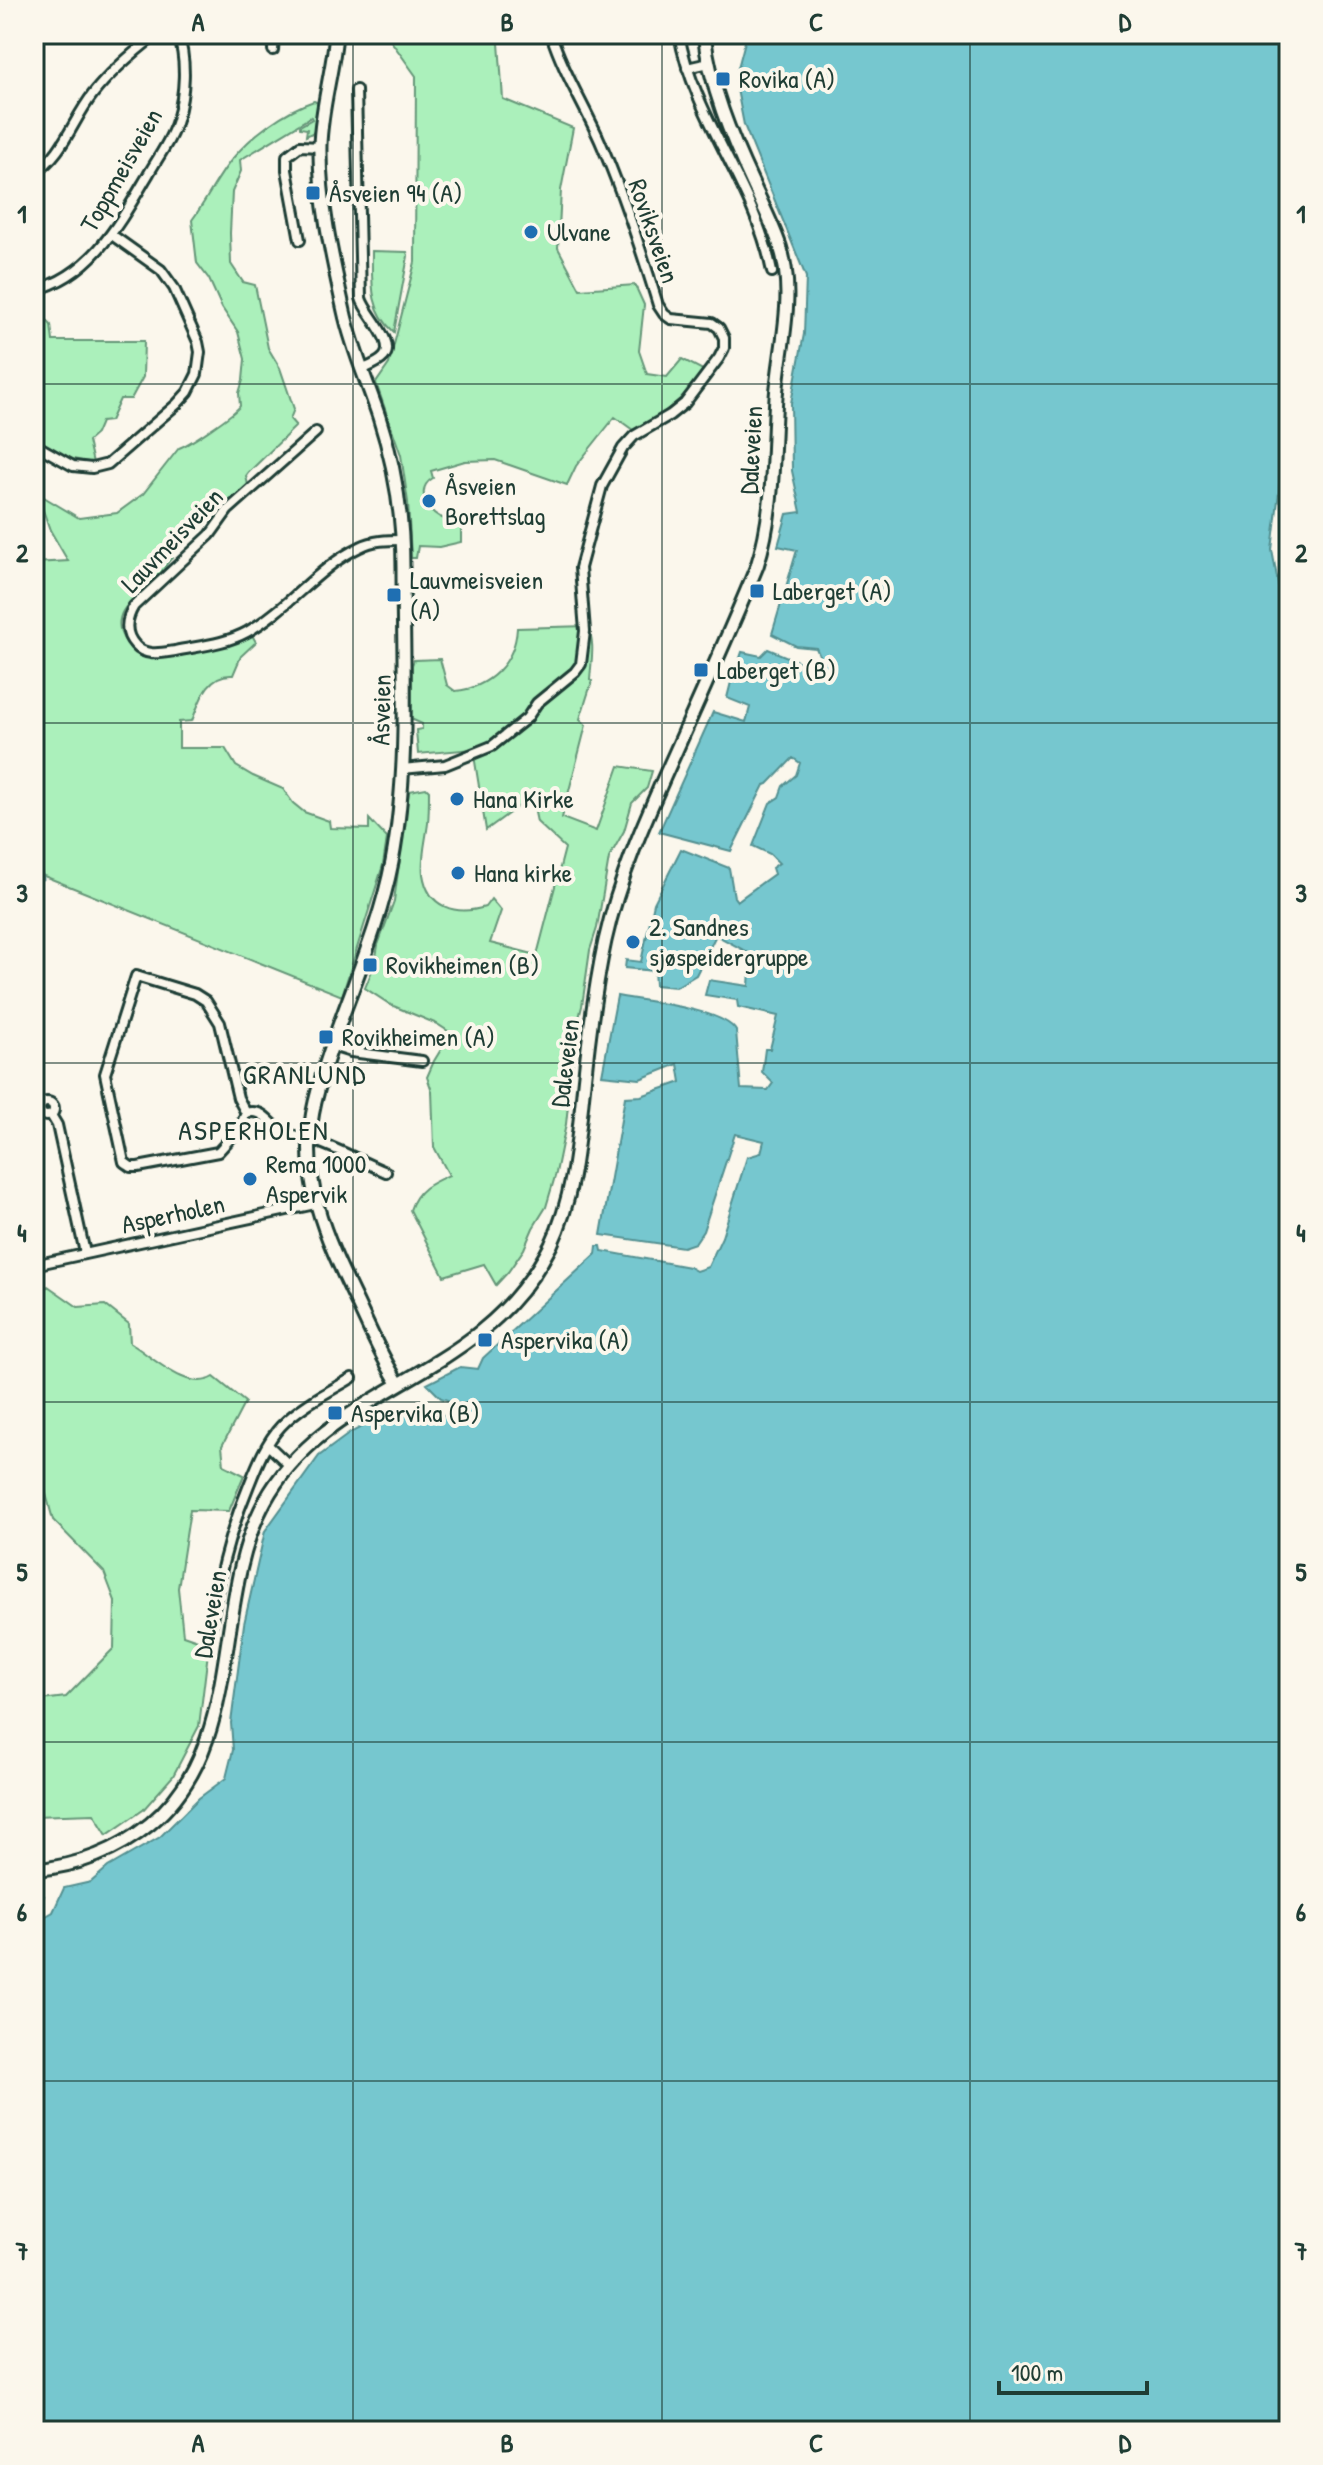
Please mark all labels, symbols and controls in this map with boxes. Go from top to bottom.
text: A [192,4,205,39]
text: B [500,4,514,39]
text: C [809,4,823,39]
text: D [1119,4,1132,39]
place label: Rovika (A) [739,61,835,96]
marker: Rovika (A) [714,70,732,88]
street label: Toppmeisveien [71,101,170,238]
street label: Roviksveien [620,174,689,288]
place label: Åsveien 94 (A) [329,175,462,210]
marker: Åsveien 94 (A) [304,184,322,202]
text: 1 [17,196,27,231]
text: 1 [1296,196,1306,231]
place label: Ulvane [547,214,611,249]
marker: Ulvane [522,223,540,241]
street label: Daleveien [731,405,770,495]
place label: Åsveien Borettslag [445,468,546,533]
street label: Lauvmeisveien [113,480,230,600]
marker: Åsveien Borettslag [420,492,438,510]
text: 2 [16,535,29,570]
text: 2 [1295,535,1308,570]
place label: Lauvmeisveien (A) [410,562,543,627]
place label: Laberget (A) [773,573,892,608]
marker: Laberget (A) [748,582,766,600]
marker: Lauvmeisveien (A) [385,586,403,604]
place label: Laberget (B) [717,652,836,687]
marker: Laberget (B) [692,661,710,679]
street label: Åsveien [362,674,399,746]
place label: Hana Kirke [473,781,574,816]
marker: Hana Kirke [448,790,466,808]
place label: Hana kirke [474,855,572,890]
marker: Hana kirke [449,864,467,882]
text: 3 [16,875,28,910]
text: 3 [1295,875,1307,910]
place label: 2. Sandnes sjøspeidergruppe [649,909,808,974]
marker: 2. Sandnes sjøspeidergruppe [624,933,642,951]
place label: Rovikheimen (B) [386,947,539,982]
marker: Rovikheimen (B) [361,956,379,974]
street label: Daleveien [542,1017,587,1109]
place label: Rovikheimen (A) [342,1019,495,1054]
marker: Rovikheimen (A) [317,1028,335,1046]
district label: GRANLUND [243,1055,367,1093]
district label: ASPERHOLEN [178,1111,330,1149]
place label: Rema 1000 Aspervik [266,1146,366,1211]
marker: Rema 1000 Aspervik [241,1170,259,1188]
street label: Asperholen [118,1186,228,1242]
text: 4 [17,1215,27,1250]
text: 4 [1296,1215,1306,1250]
place label: Aspervika (A) [501,1322,629,1357]
marker: Aspervika (A) [476,1331,494,1349]
place label: Aspervika (B) [351,1395,480,1430]
marker: Aspervika (B) [326,1404,344,1422]
text: 5 [17,1554,28,1589]
text: 5 [1296,1554,1307,1589]
street label: Daleveien [185,1567,234,1661]
text: 6 [17,1894,28,1929]
text: 6 [1296,1894,1307,1929]
text: 7 [15,2233,29,2268]
text: 7 [1294,2233,1308,2268]
scale bar [999,2345,1147,2395]
text: 100 m [1011,2356,1063,2388]
text: A [192,2425,205,2460]
text: B [500,2425,514,2460]
text: C [809,2425,823,2460]
text: D [1119,2425,1132,2460]

